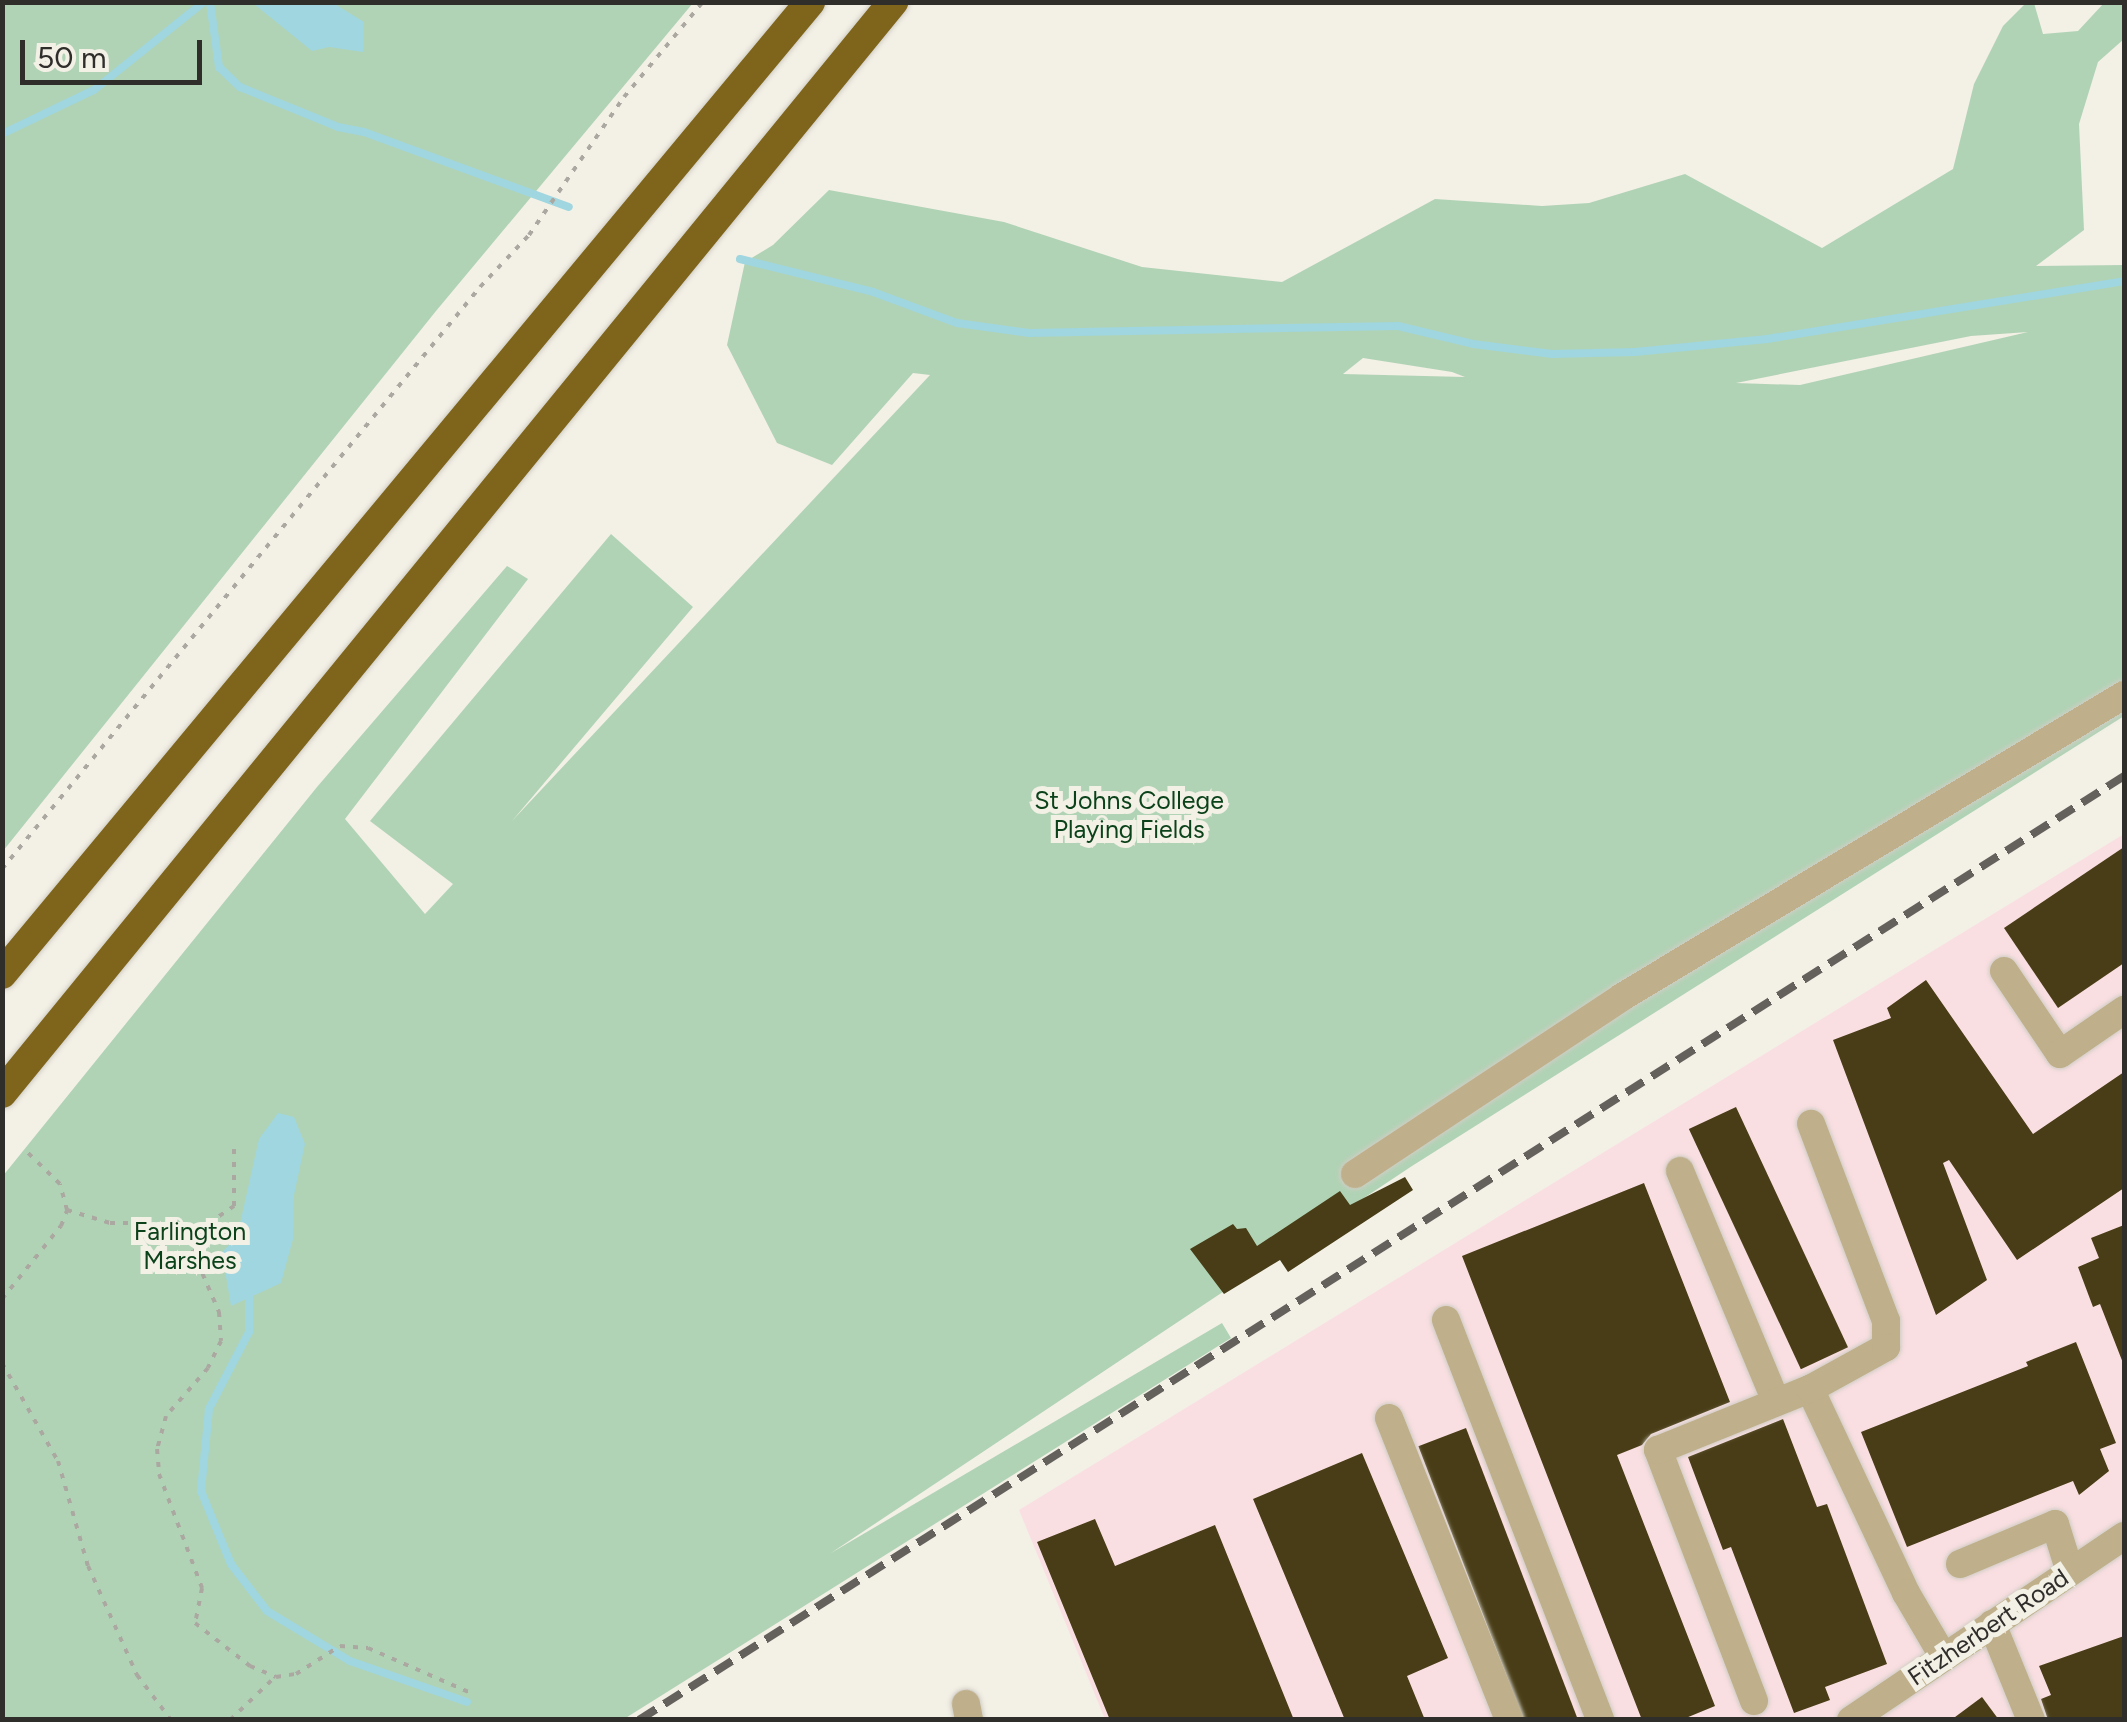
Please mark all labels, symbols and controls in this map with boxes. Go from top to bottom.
scale bar [25,20,208,82]
text: 50 m [37,39,106,76]
park label: St Johns College Playing Fields [1034,786,1224,845]
park label: Farlington Marshes [134,1217,246,1276]
street label: Fitzherbert Road [1902,1562,2074,1692]

